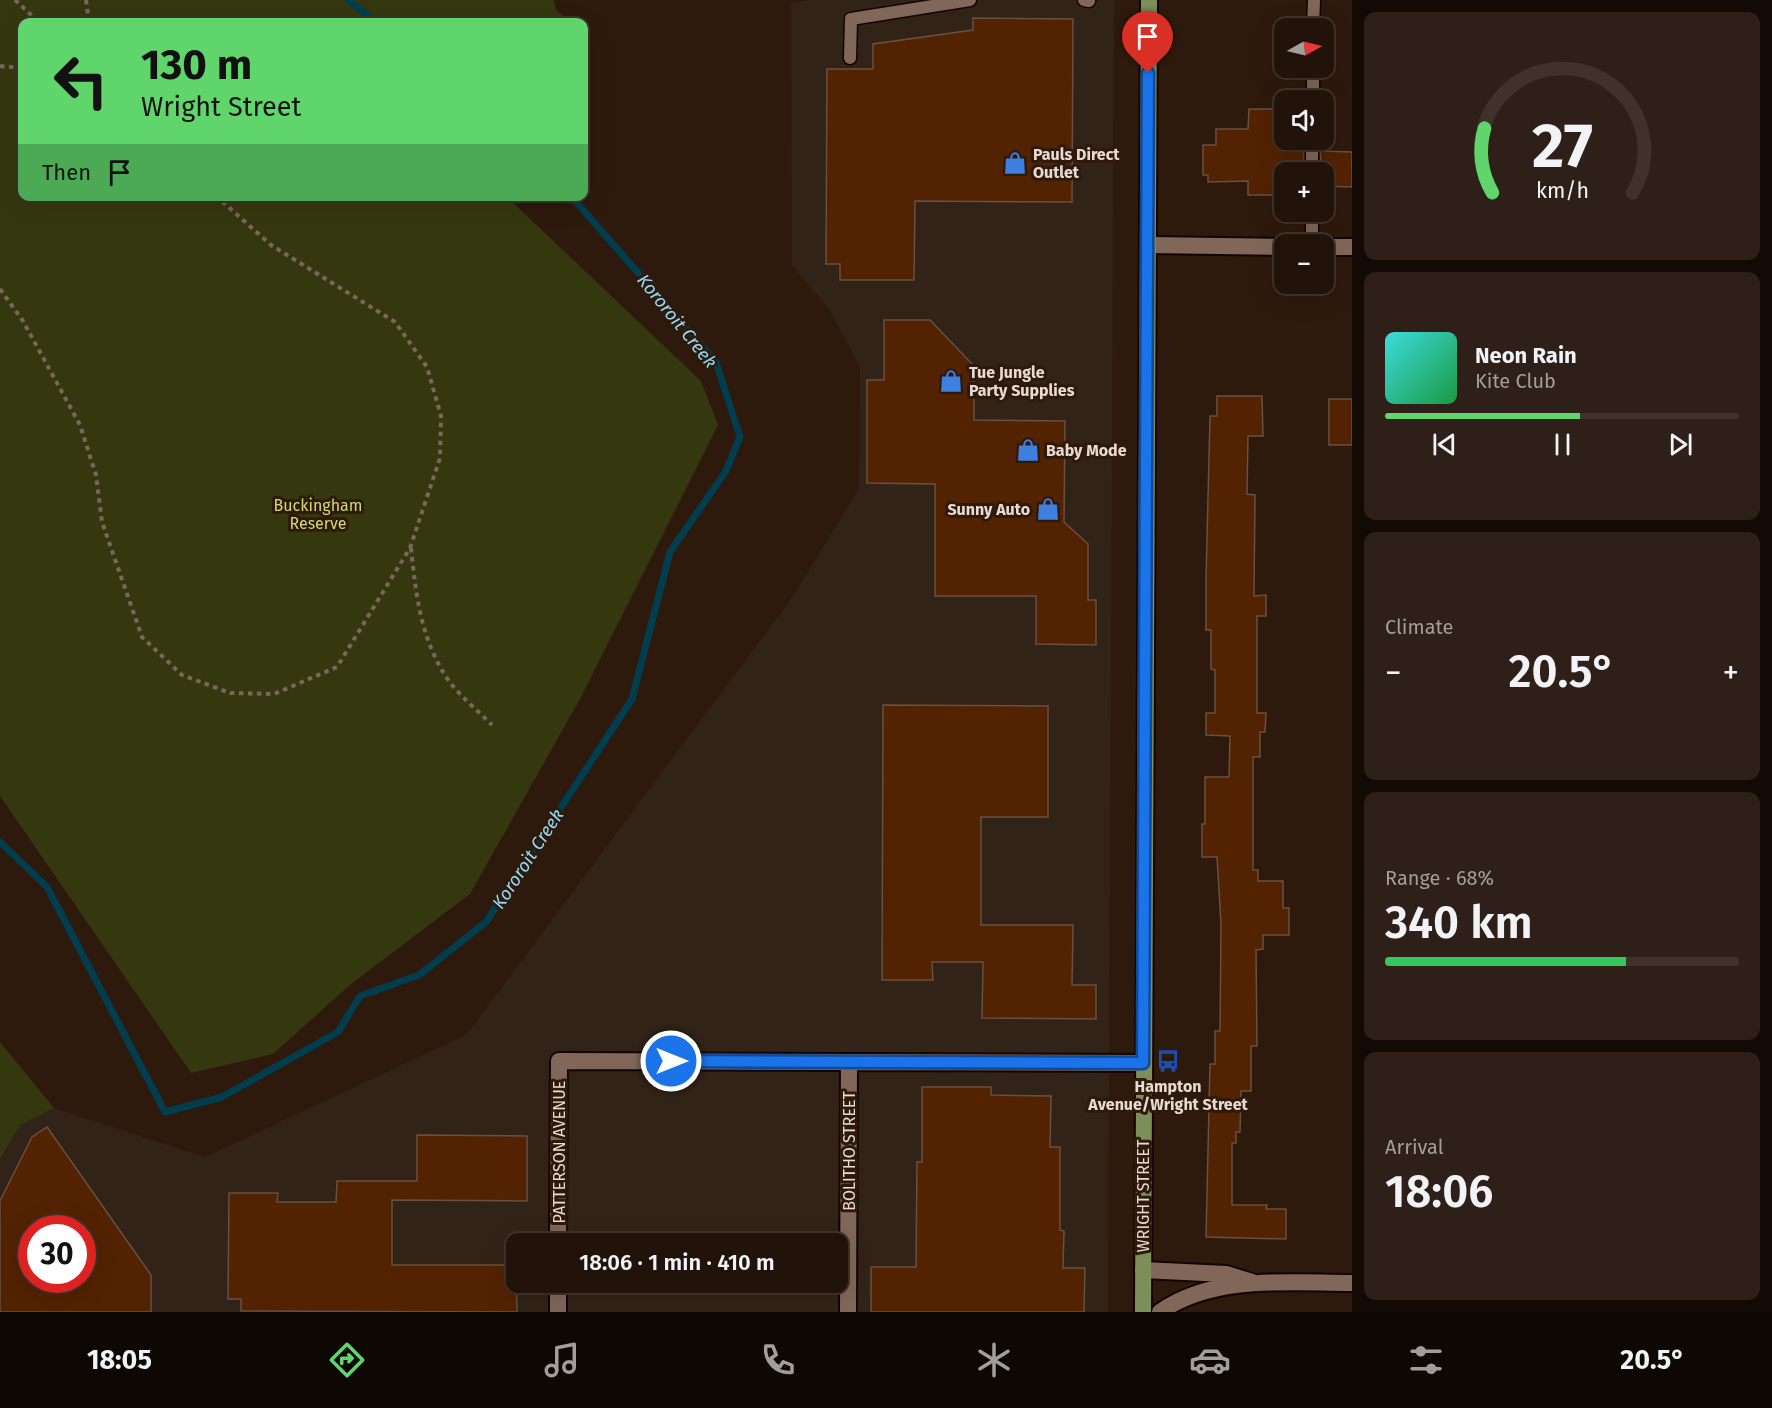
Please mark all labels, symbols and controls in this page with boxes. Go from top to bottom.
pin [1122,11,1173,73]
north arrow [1274,18,1334,78]
map controls [1274,18,1334,294]
icon: arrive [1131,20,1164,53]
text: 130 m [141,40,252,90]
icon: left [42,42,120,120]
button: sound [1274,90,1334,150]
text: Wright Street [141,91,301,123]
text: 27 [1532,109,1592,184]
place label: Pauls Direct Outlet [1033,145,1120,182]
shop icon: Pauls Direct Outlet [1002,150,1028,176]
icon: arrive [103,156,136,189]
text: Then [42,159,91,186]
button: + [1274,162,1334,222]
text: km/h [1535,178,1589,204]
button: − [1274,234,1334,294]
water label: Kororoit Creek [632,270,722,373]
text: Neon Rain [1475,342,1577,369]
place label: Tue Jungle Party Supplies [969,363,1075,400]
shop icon: Tue Jungle Party Supplies [938,368,964,394]
text: Kite Club [1475,369,1556,393]
icon: previous [1428,428,1461,461]
icon: pause [1546,428,1579,461]
icon: next [1664,428,1697,461]
shop icon: Baby Mode [1015,437,1041,463]
place label: Baby Mode [1046,441,1127,460]
park label: Buckingham Reserve [274,496,362,533]
shop icon: Sunny Auto [1035,496,1061,522]
place label: Sunny Auto [947,500,1030,519]
text: Climate [1385,615,1453,639]
text: 20.5° [1508,645,1616,699]
text: − [1385,653,1402,693]
text: + [1723,653,1739,693]
water label: Kororoit Creek [488,805,569,913]
text: Range · 68% [1385,866,1494,890]
text: 340 km [1385,896,1533,950]
position arrow [639,1029,703,1093]
bus stop icon: Hampton Avenue/Wright Street [1155,1048,1181,1074]
place label: Hampton Avenue/Wright Street [1087,1077,1249,1114]
street label: PATTERSON AVENUE [550,1081,569,1223]
street label: BOLITHO STREET [840,1090,859,1211]
text: Arrival [1385,1135,1444,1159]
street label: WRIGHT STREET [1134,1139,1153,1252]
text: 18:06 [1385,1165,1493,1219]
speed limit sign: 30 [18,1215,96,1293]
text: 18:06 · 1 min · 410 m [579,1249,775,1276]
icon: directions [326,1339,368,1381]
icon: music [541,1339,583,1381]
icon: phone [757,1339,799,1381]
icon: climate [973,1339,1015,1381]
icon: car [1189,1339,1231,1381]
icon: filters [1405,1339,1447,1381]
text: 18:05 [87,1344,152,1376]
text: 20.5° [1620,1344,1685,1376]

